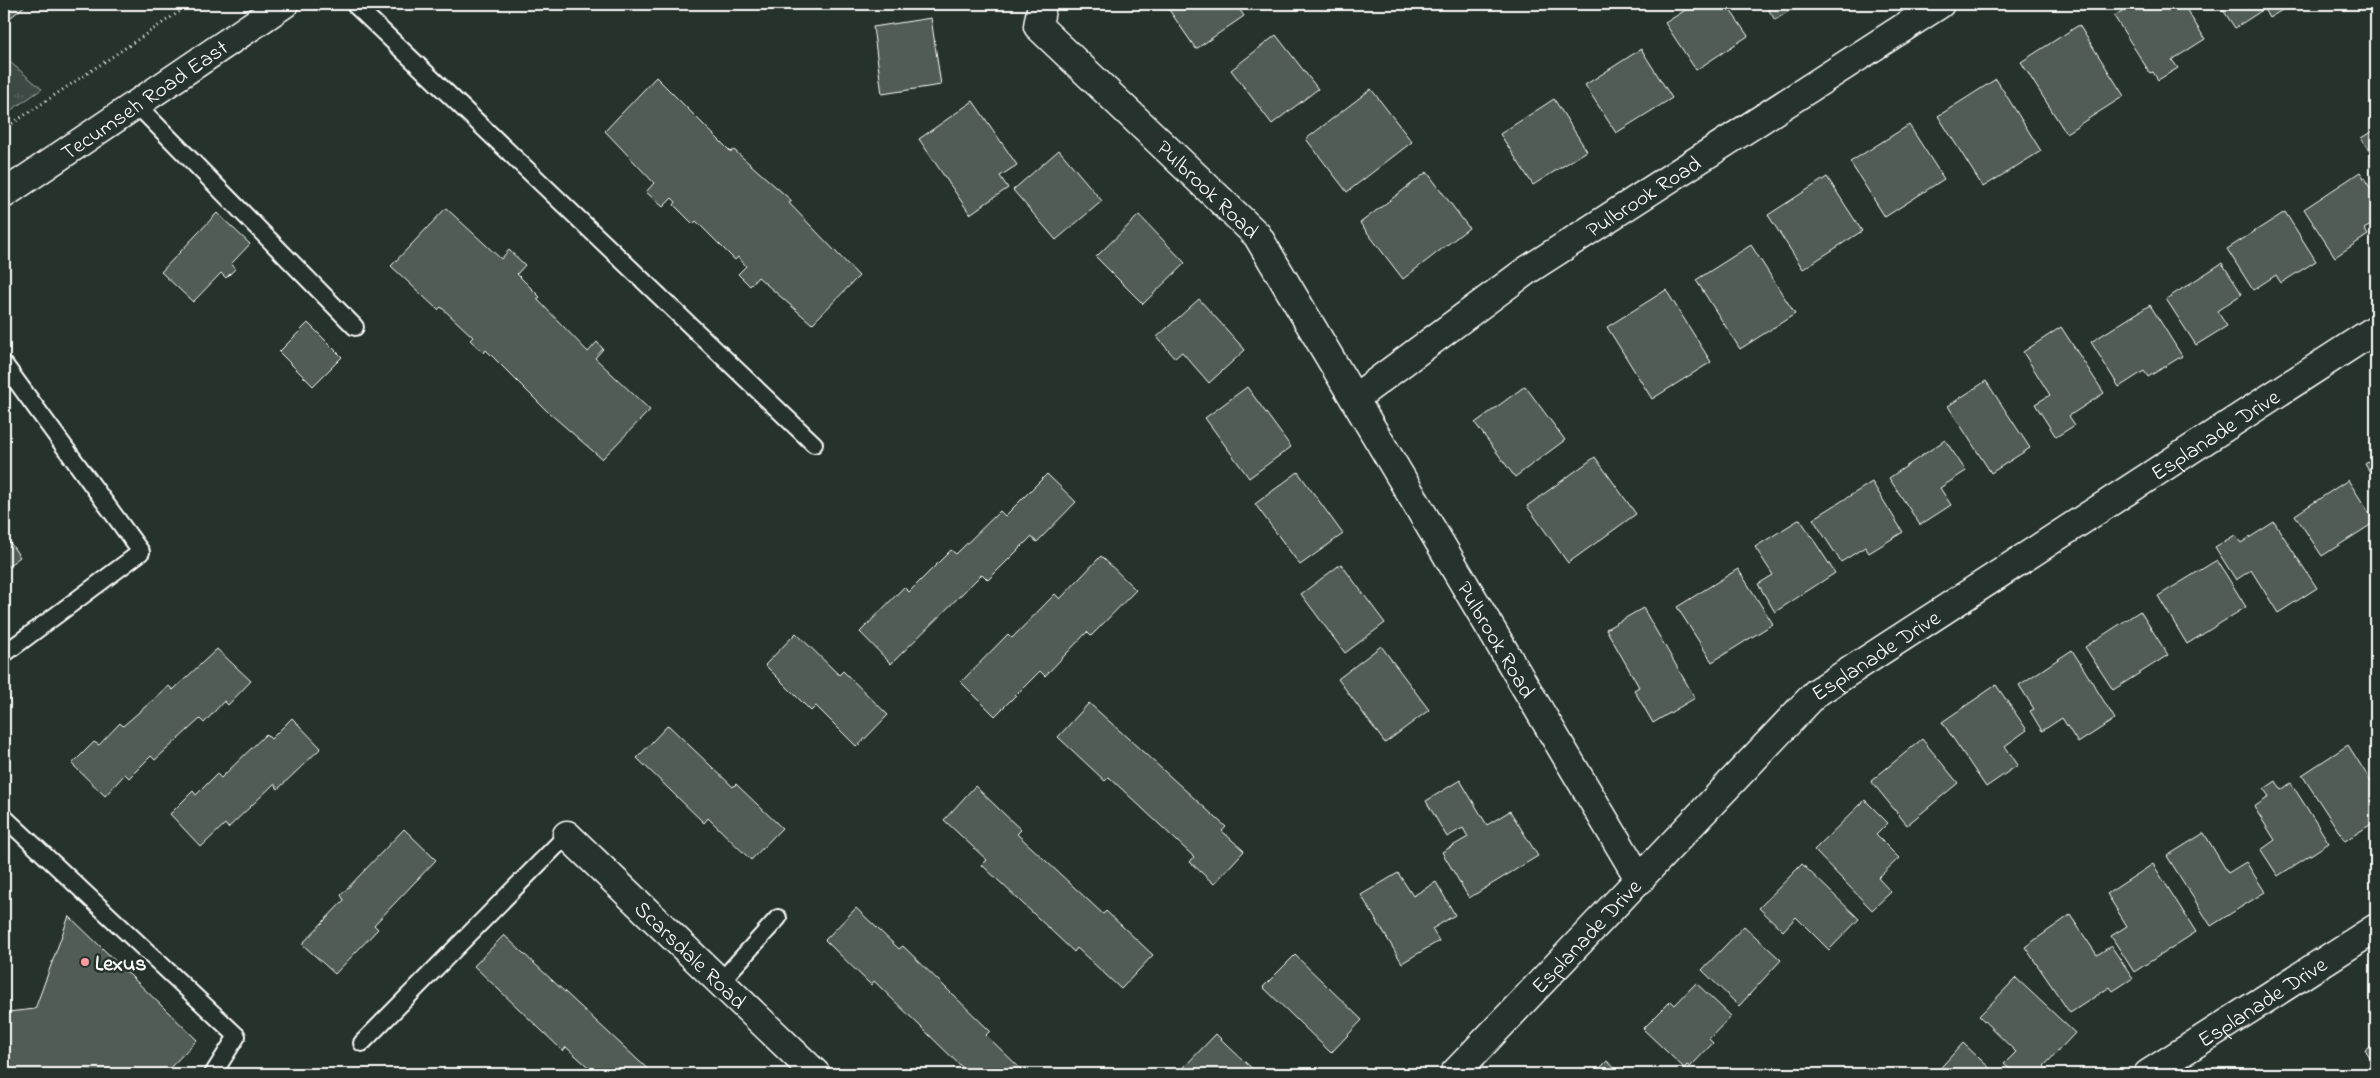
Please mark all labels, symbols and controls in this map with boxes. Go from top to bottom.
street label: Tecumseh Road East [55,33,236,170]
street label: Pulbrook Road [1148,134,1265,248]
street label: Pulbrook Road [1581,149,1708,247]
street label: Esplanade Drive [2146,383,2287,490]
street label: Pulbrook Road [1447,576,1542,705]
street label: Esplanade Drive [1806,603,1948,711]
street label: Esplanade Drive [1525,873,1650,1002]
street label: Scarsdale Road [626,895,752,1018]
place label: Lexus [95,949,147,981]
street label: Esplanade Drive [2192,950,2334,1057]
marker: Lexus [79,956,91,968]

